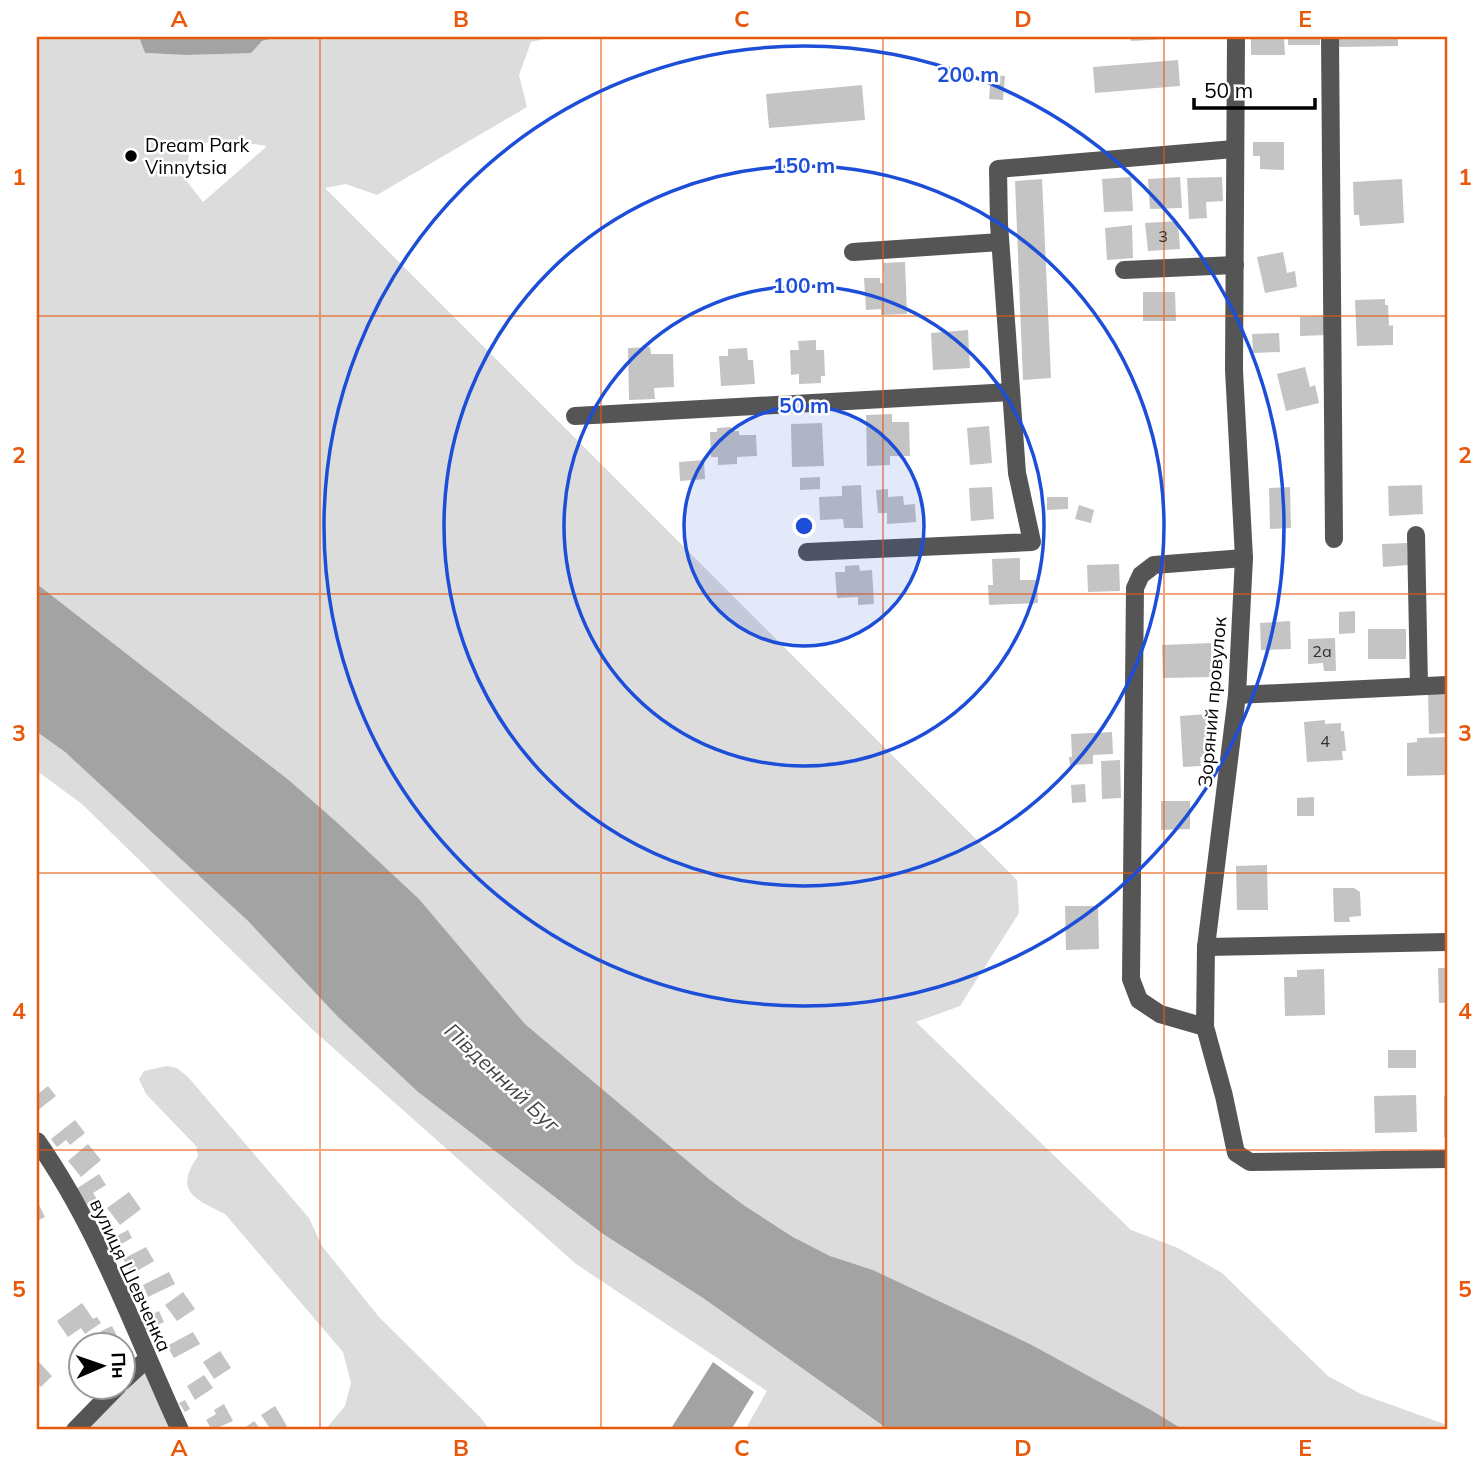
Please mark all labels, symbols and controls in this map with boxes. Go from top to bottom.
text: A [170,4,188,33]
text: B [453,4,469,33]
text: C [734,4,750,33]
text: D [1014,4,1032,33]
text: E [1298,4,1312,33]
text: 200 m [937,61,999,87]
scale bar [1194,66,1314,110]
text: 50 m [1204,77,1253,103]
place label: Dream Park Vinnytsia [145,133,250,179]
marker: Dream Park Vinnytsia [123,148,139,164]
text: 150 m [773,152,835,178]
text: 1 [12,162,26,191]
text: 1 [1458,162,1472,191]
house number: 3 [1158,226,1168,246]
text: 100 m [773,272,835,298]
text: 50 m [779,392,829,418]
text: 2 [12,440,26,469]
text: 2 [1458,440,1472,469]
centre of rings [792,514,816,538]
street label: Зоряний провулок [1193,615,1231,788]
house number: 2а [1312,641,1332,661]
text: 3 [12,718,26,747]
text: 3 [1458,718,1472,747]
house number: 4 [1320,731,1330,751]
text: 4 [12,996,26,1025]
text: 4 [1458,996,1472,1025]
water label: Південний Буг [440,1017,566,1138]
street label: вулиця Шевченка [85,1195,177,1355]
text: 5 [12,1274,26,1303]
text: 5 [1458,1274,1472,1303]
north arrow [66,1330,136,1400]
text: Пн [107,1352,131,1379]
text: A [170,1433,188,1462]
text: B [453,1433,469,1462]
text: C [734,1433,750,1462]
text: D [1014,1433,1032,1462]
text: E [1298,1433,1312,1462]

